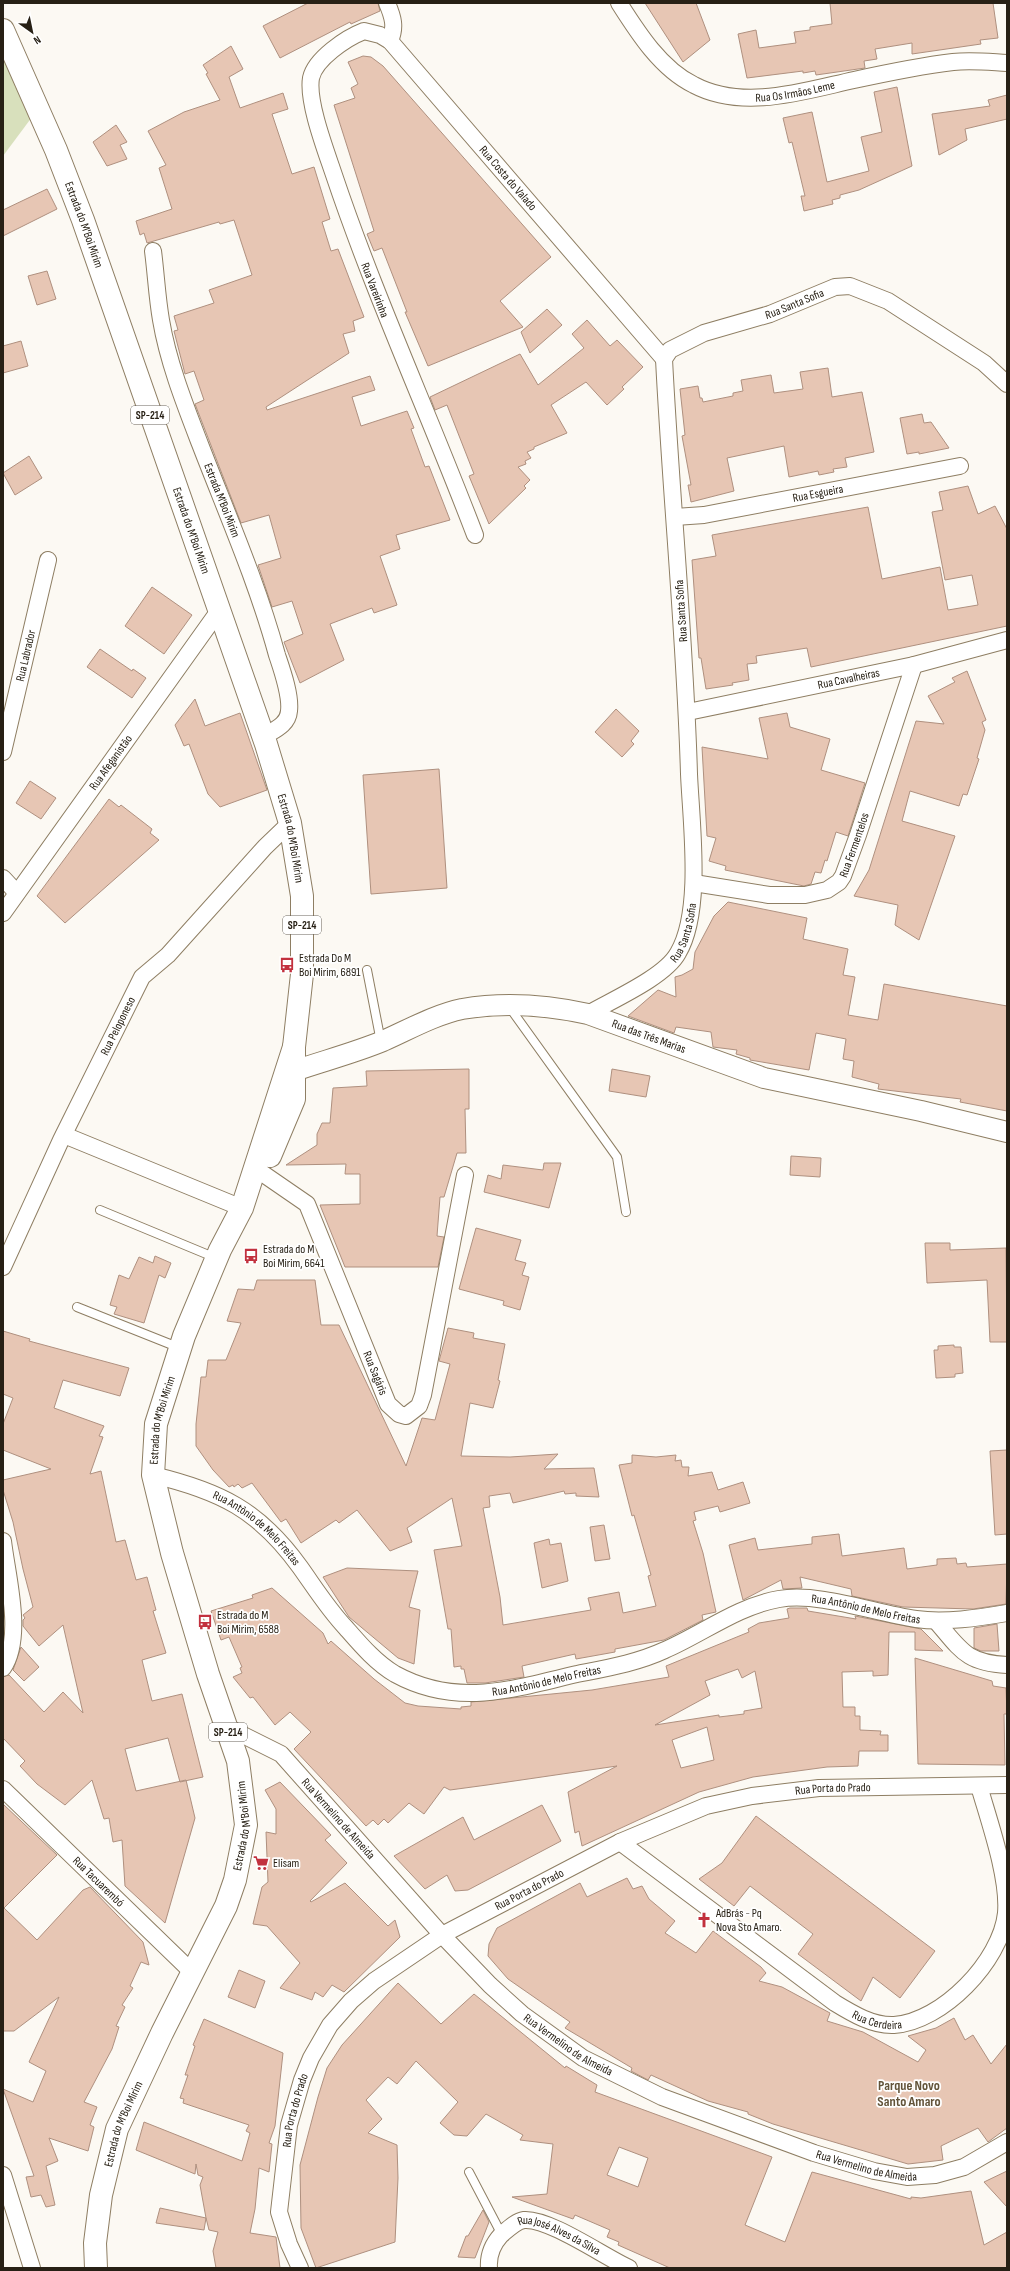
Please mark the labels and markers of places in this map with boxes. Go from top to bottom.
place label: Estrada Do M Boi Mirim, 6891 [299,951,361,980]
bus stop icon: Estrada Do M Boi Mirim, 6891 [278,956,296,974]
place label: Estrada do M Boi Mirim, 6641 [263,1242,325,1271]
bus stop icon: Estrada do M Boi Mirim, 6641 [242,1247,260,1265]
place label: Estrada do M Boi Mirim, 6588 [217,1608,279,1637]
bus stop icon: Estrada do M Boi Mirim, 6588 [196,1613,214,1631]
supermarket icon: Elisam [252,1854,270,1872]
place label: Elisam [273,1856,300,1871]
place label: AdBrás - Pq Nova Sto Amaro. [715,1906,782,1935]
church icon: AdBrás - Pq Nova Sto Amaro. [695,1911,713,1929]

